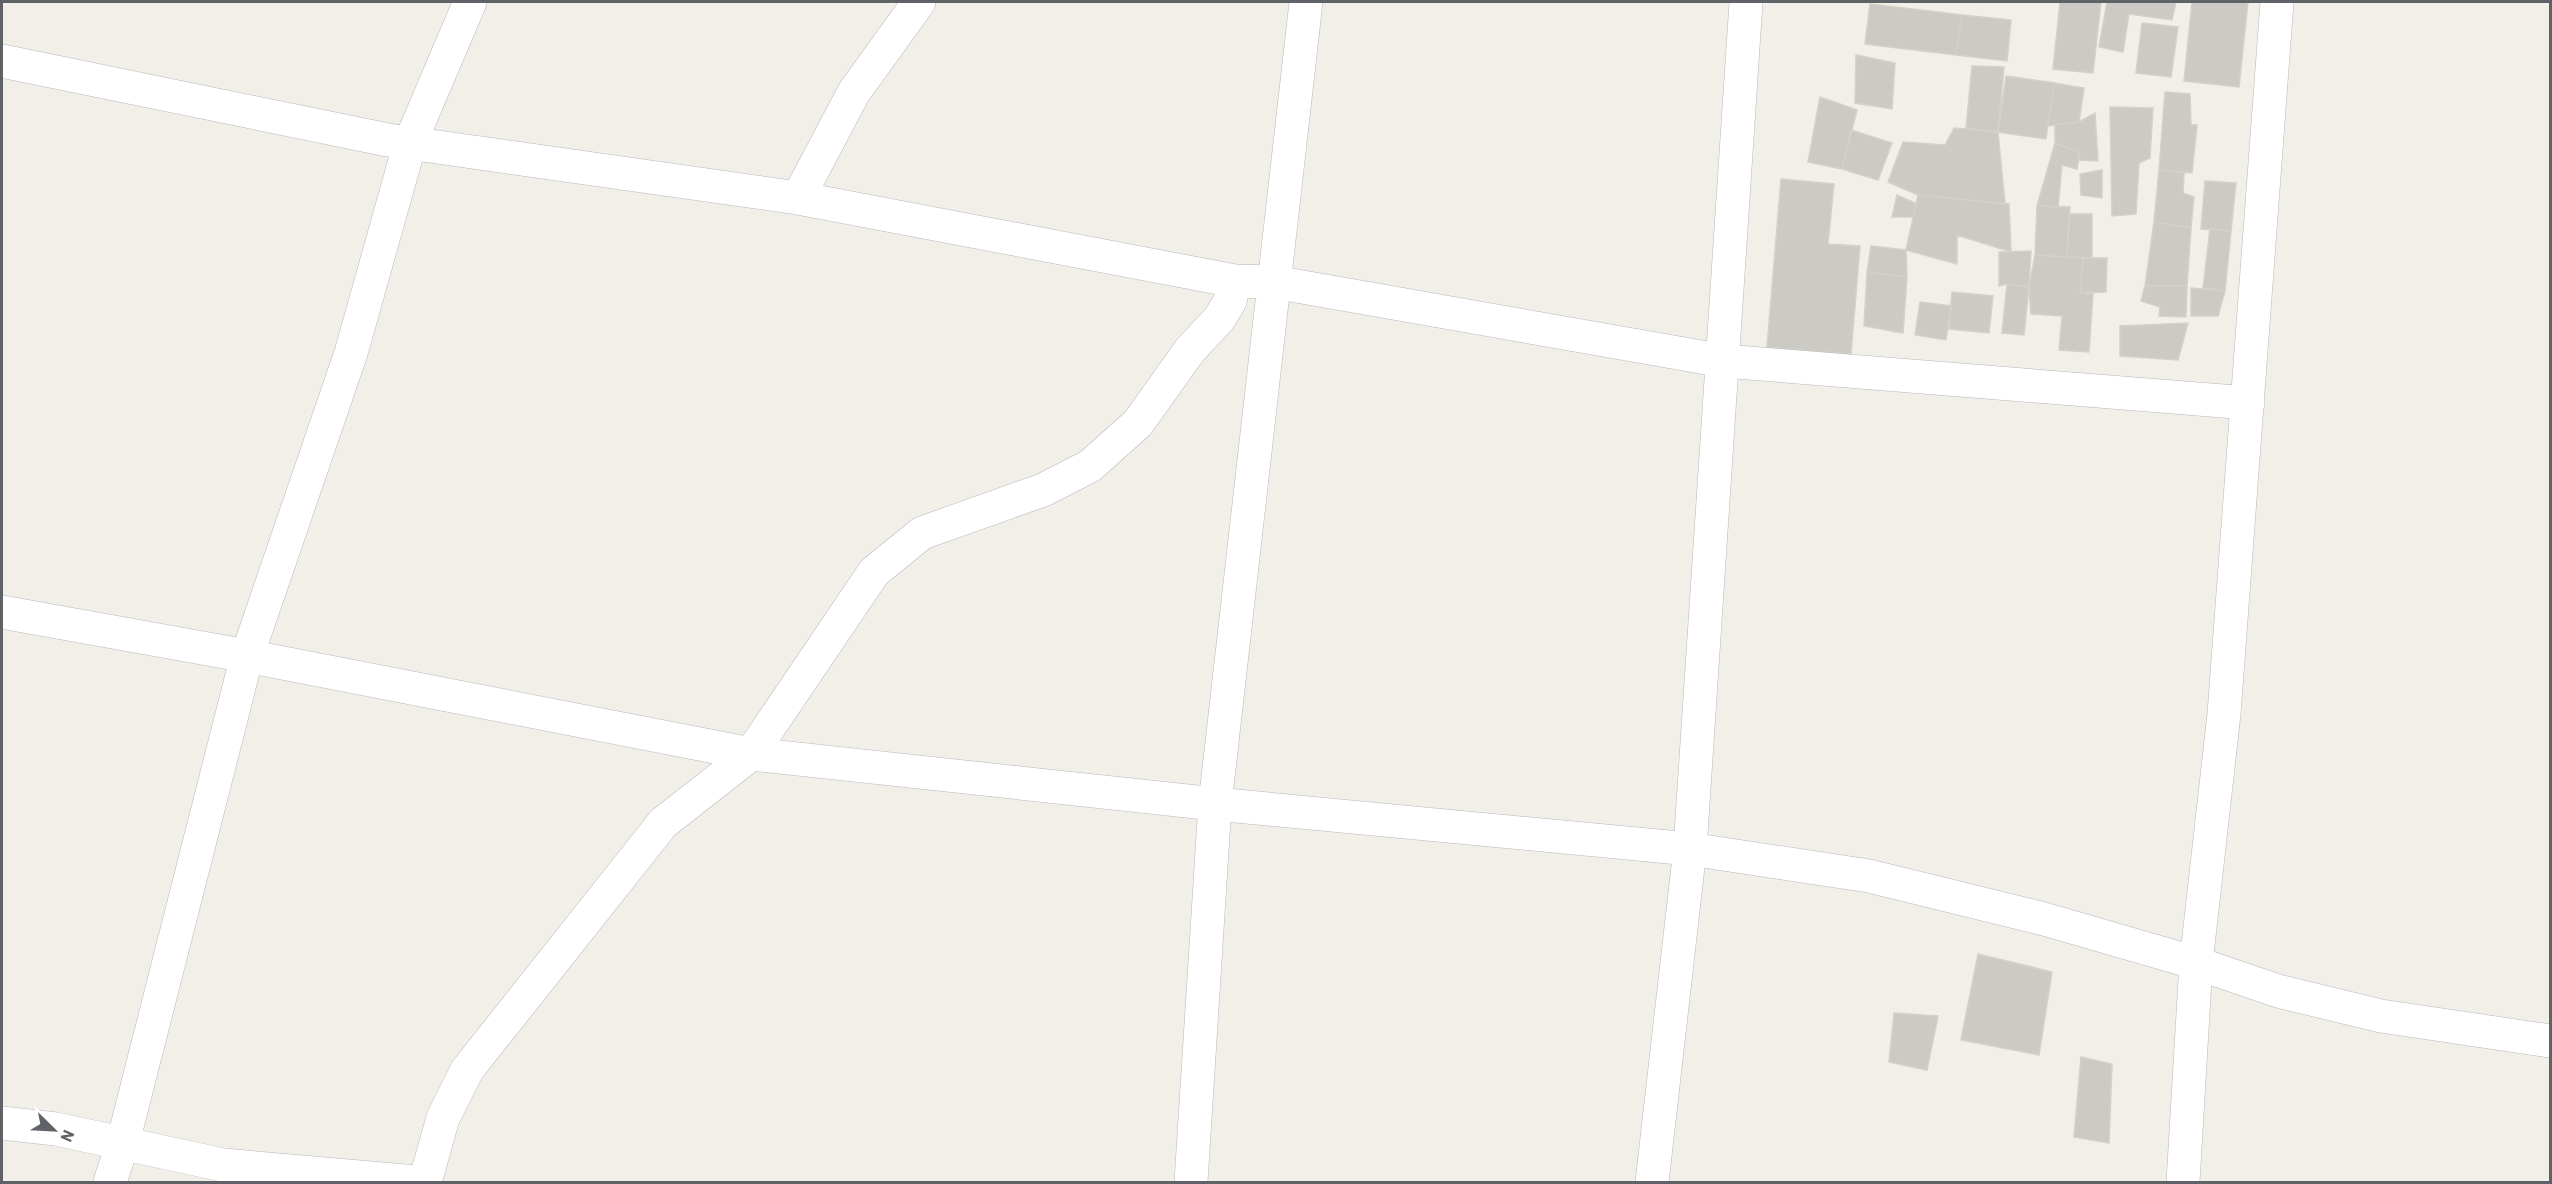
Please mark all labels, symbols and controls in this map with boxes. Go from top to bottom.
north arrow [24,1100,84,1160]
text: N [57,1128,79,1145]

